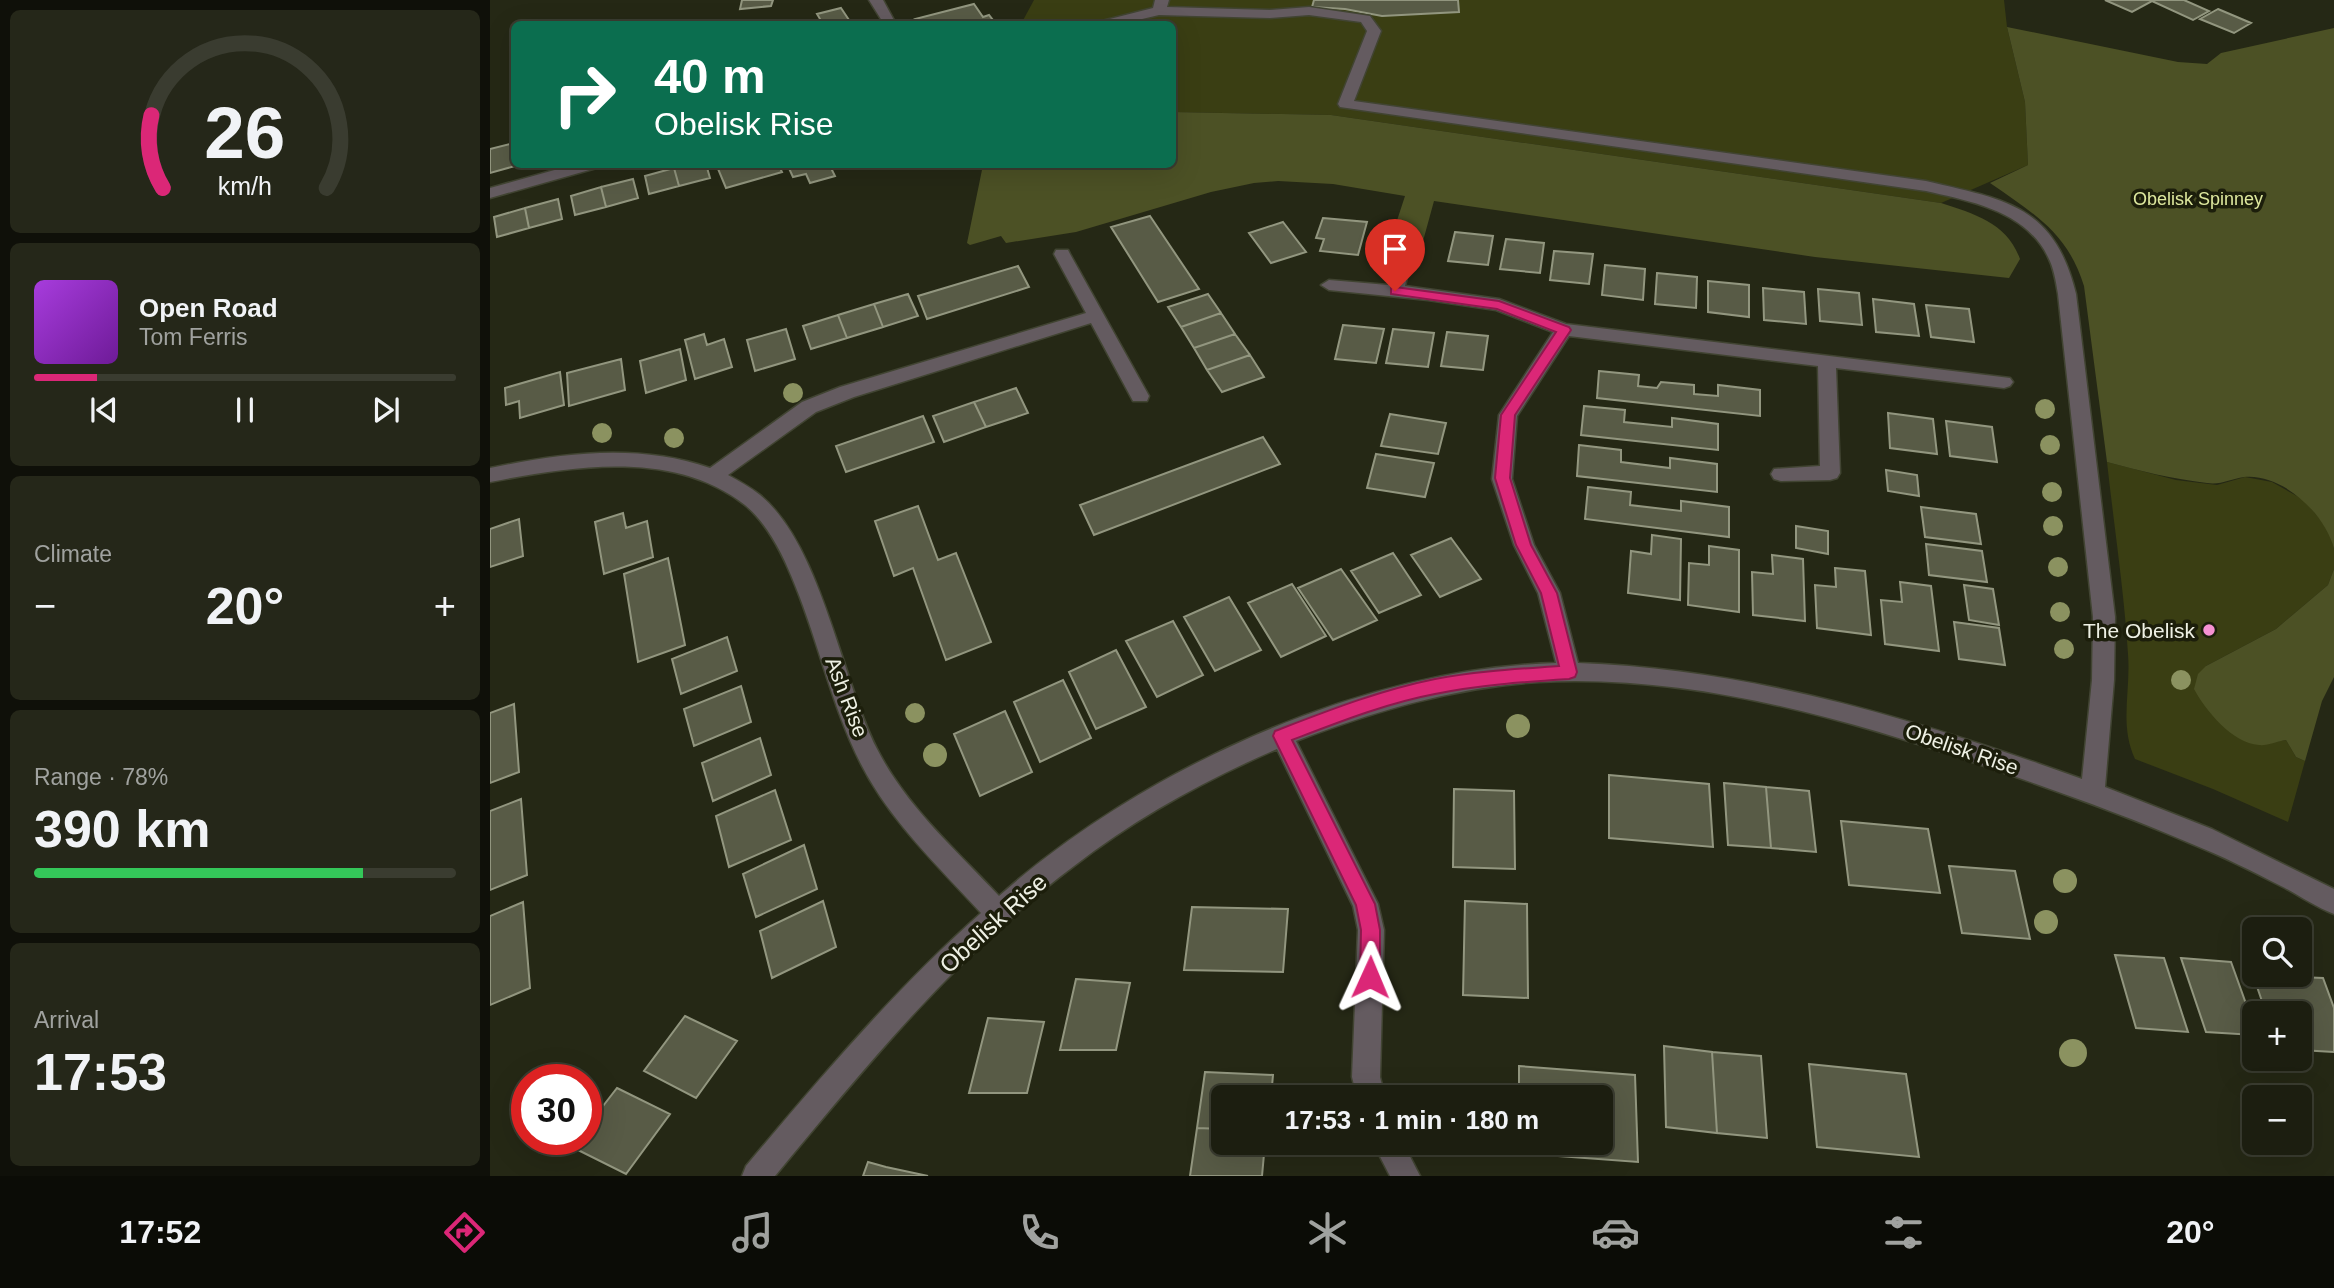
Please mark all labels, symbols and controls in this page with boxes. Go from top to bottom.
icon: right [539,49,630,140]
text: 40 m [654,49,766,103]
text: 26 [205,92,285,173]
text: Obelisk Rise [654,106,834,142]
text: km/h [218,171,272,199]
park label: Obelisk Spinney [2133,189,2263,209]
pin [1365,219,1425,291]
icon: arrive [1376,230,1414,268]
text: Open Road [139,293,278,323]
text: Tom Ferris [139,324,248,350]
icon: previous [85,391,123,429]
icon: pause [226,391,264,429]
icon: next [367,391,405,429]
text: Climate [34,541,112,567]
text: 20° [206,577,284,635]
text: − [34,585,56,627]
text: + [434,585,456,627]
place label: The Obelisk [2083,619,2195,642]
marker: The Obelisk [2201,622,2217,638]
street label: Ash Rise [821,654,873,740]
street label: Obelisk Rise [1903,719,2021,779]
text: Range · 78% [34,764,168,790]
text: 390 km [34,800,210,858]
street label: Obelisk Rise [934,868,1052,978]
map controls [2242,917,2312,1155]
button: search [2242,917,2312,987]
position arrow [1333,940,1407,1014]
button: + [2242,1001,2312,1071]
text: Arrival [34,1007,99,1033]
text: 17:53 [34,1043,167,1101]
speed limit sign: 30 [511,1064,602,1155]
button: − [2242,1085,2312,1155]
text: 17:53 · 1 min · 180 m [1285,1105,1539,1135]
icon: directions [440,1208,489,1257]
icon: music [728,1208,777,1257]
icon: phone [1015,1208,1064,1257]
icon: climate [1303,1208,1352,1257]
icon: car [1591,1208,1640,1257]
icon: filters [1879,1208,1928,1257]
text: 17:52 [119,1214,201,1250]
text: 20° [2166,1214,2215,1250]

